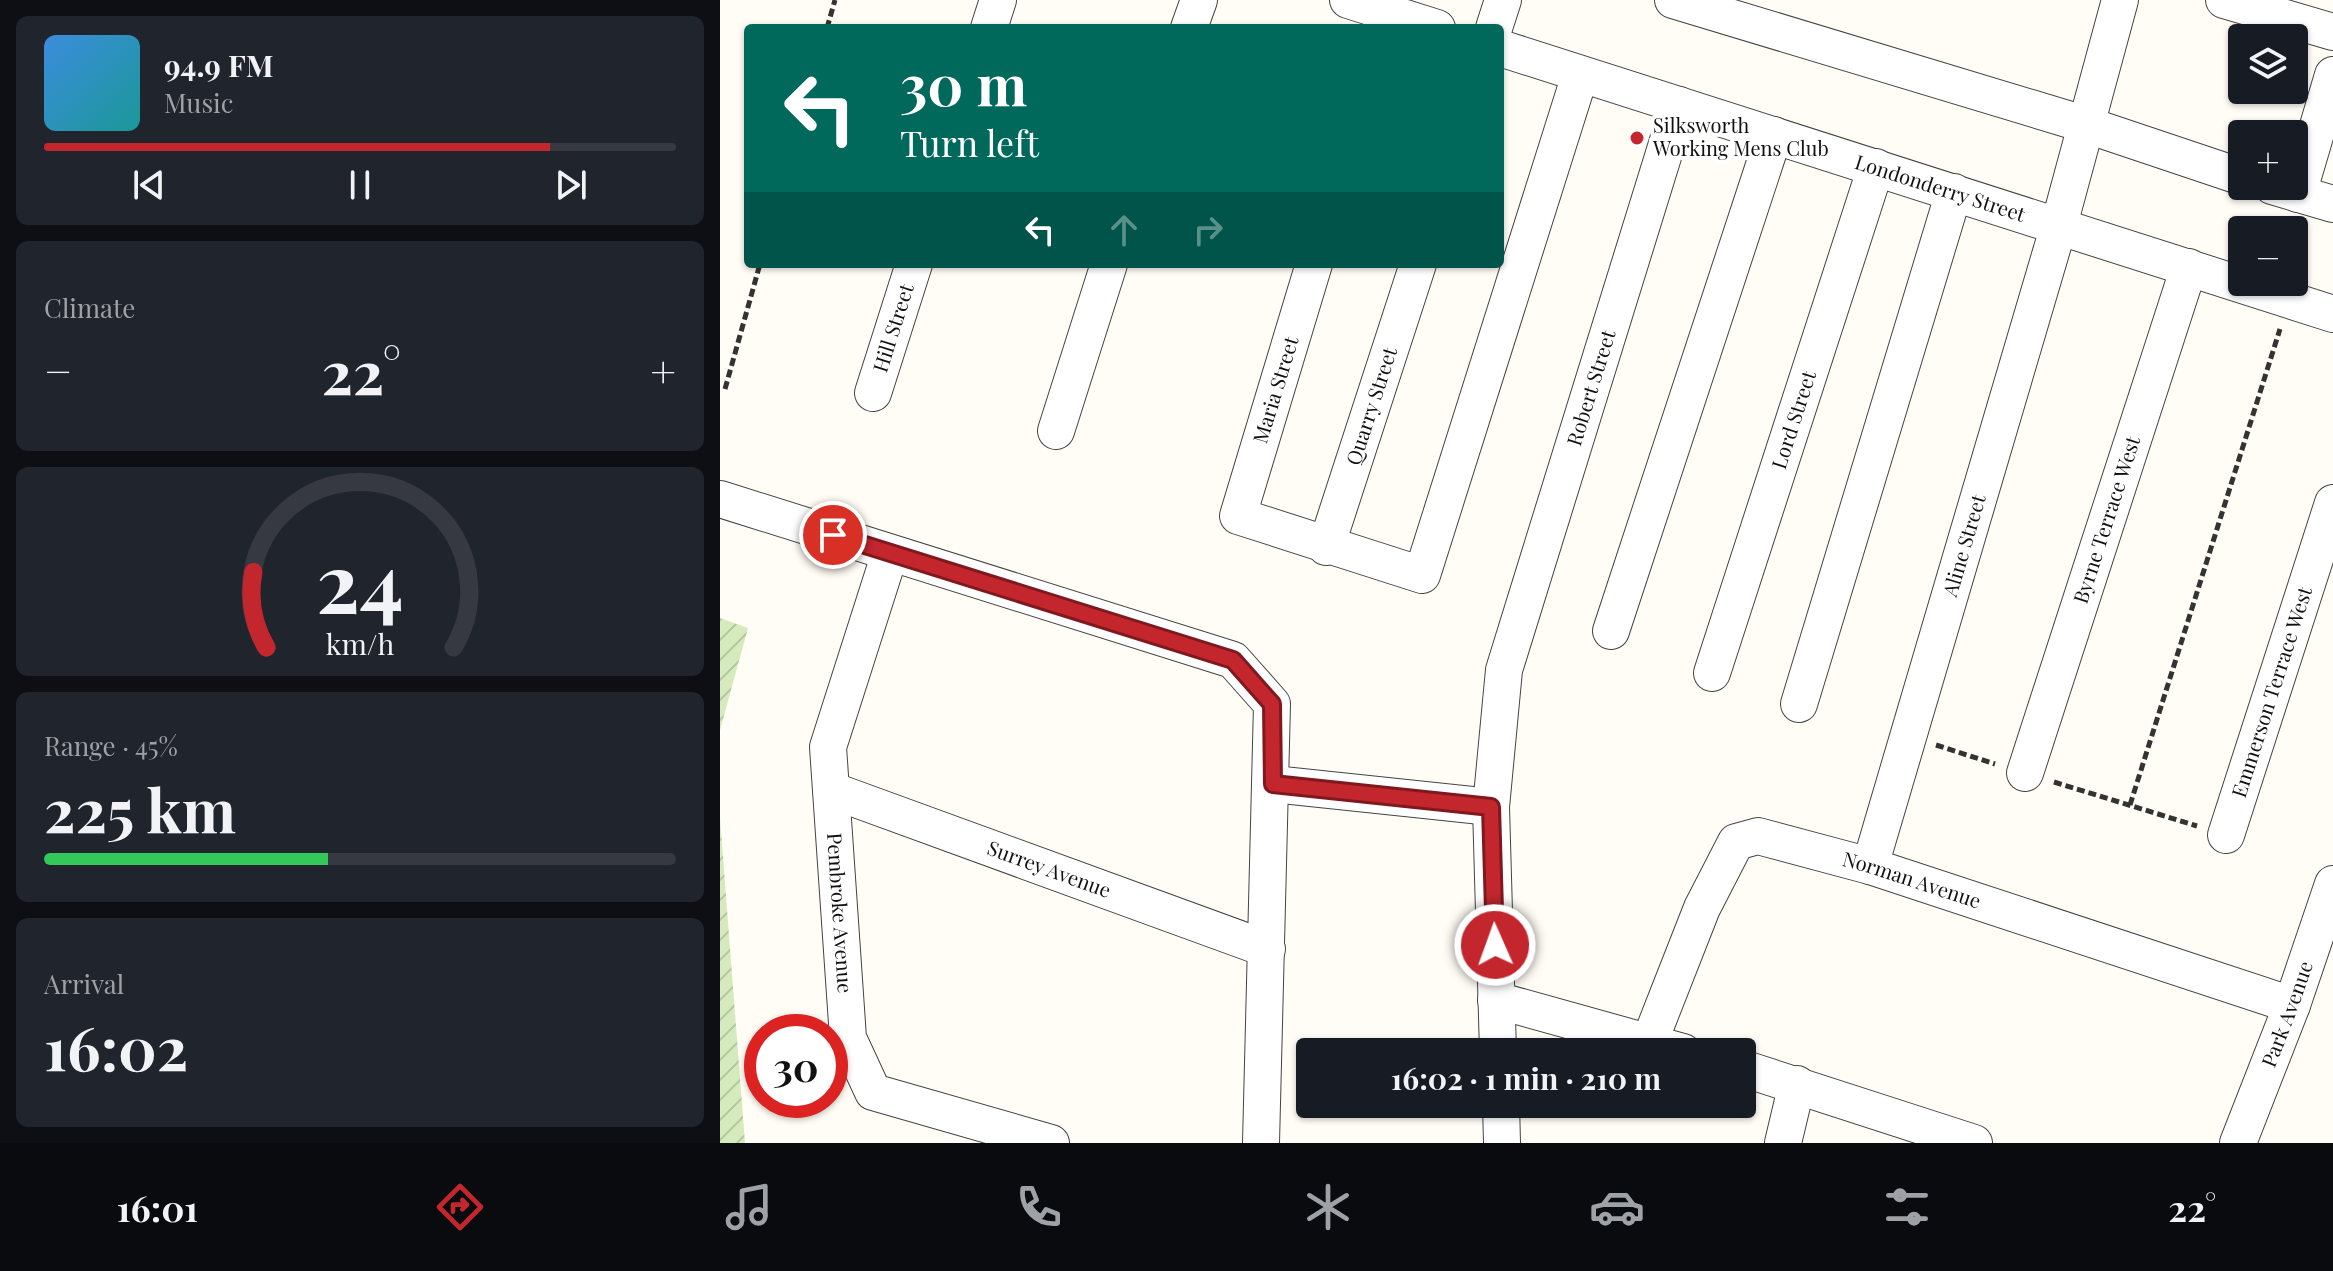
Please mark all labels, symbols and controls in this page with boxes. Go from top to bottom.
map controls [2228,24,2308,296]
button: layers [2228,24,2308,104]
text: 94.9 FM [164,45,273,85]
text: 30 m [900,46,1027,121]
icon: left [768,56,872,160]
text: Music [164,85,233,120]
place label: Silksworth Working Mens Club [1652,111,1829,161]
text: Turn left [900,118,1039,166]
button: + [2228,120,2308,200]
marker: Silksworth Working Mens Club [1628,129,1646,147]
street label: Londonderry Street [1852,147,2030,227]
icon: previous [127,163,171,207]
icon: pause [338,163,382,207]
icon: next [549,163,593,207]
icon: left [1018,208,1062,252]
icon: ahead [1102,208,1146,252]
icon: right [1186,208,1230,252]
button: − [2228,216,2308,296]
street label: Hill Street [865,279,919,375]
text: Climate [44,290,135,325]
street label: Robert Street [1559,325,1621,449]
text: 22° [321,330,401,410]
street label: Maria Street [1246,332,1304,446]
text: − [44,340,72,399]
text: + [650,340,676,399]
street label: Quarry Street [1339,342,1402,468]
street label: Lord Street [1764,366,1821,472]
street label: Byrne Terrace West [2066,432,2146,607]
street label: Aline Street [1935,490,1991,600]
pin [799,501,867,569]
icon: arrive [811,513,855,557]
text: 24 [316,523,404,634]
street label: Emmerson Terrace West [2224,582,2317,800]
text: km/h [326,624,394,662]
text: Range · 45% [44,728,178,763]
text: 225 km [44,768,236,848]
street label: Pembroke Avenue [822,832,860,994]
street label: Surrey Avenue [984,833,1115,903]
street label: Norman Avenue [1840,844,1985,914]
position arrow [1453,903,1537,987]
street label: Park Avenue [2254,957,2318,1071]
text: Arrival [44,966,124,1001]
text: 16:02 [44,1006,188,1086]
speed limit sign: 30 [744,1014,848,1118]
text: 16:02 · 1 min · 210 m [1391,1058,1661,1098]
icon: directions [432,1179,488,1235]
icon: music [721,1179,777,1235]
icon: phone [1011,1179,1067,1235]
icon: climate [1300,1179,1356,1235]
icon: car [1589,1179,1645,1235]
icon: filters [1879,1179,1935,1235]
text: 16:01 [117,1183,198,1231]
text: 22° [2168,1183,2216,1231]

